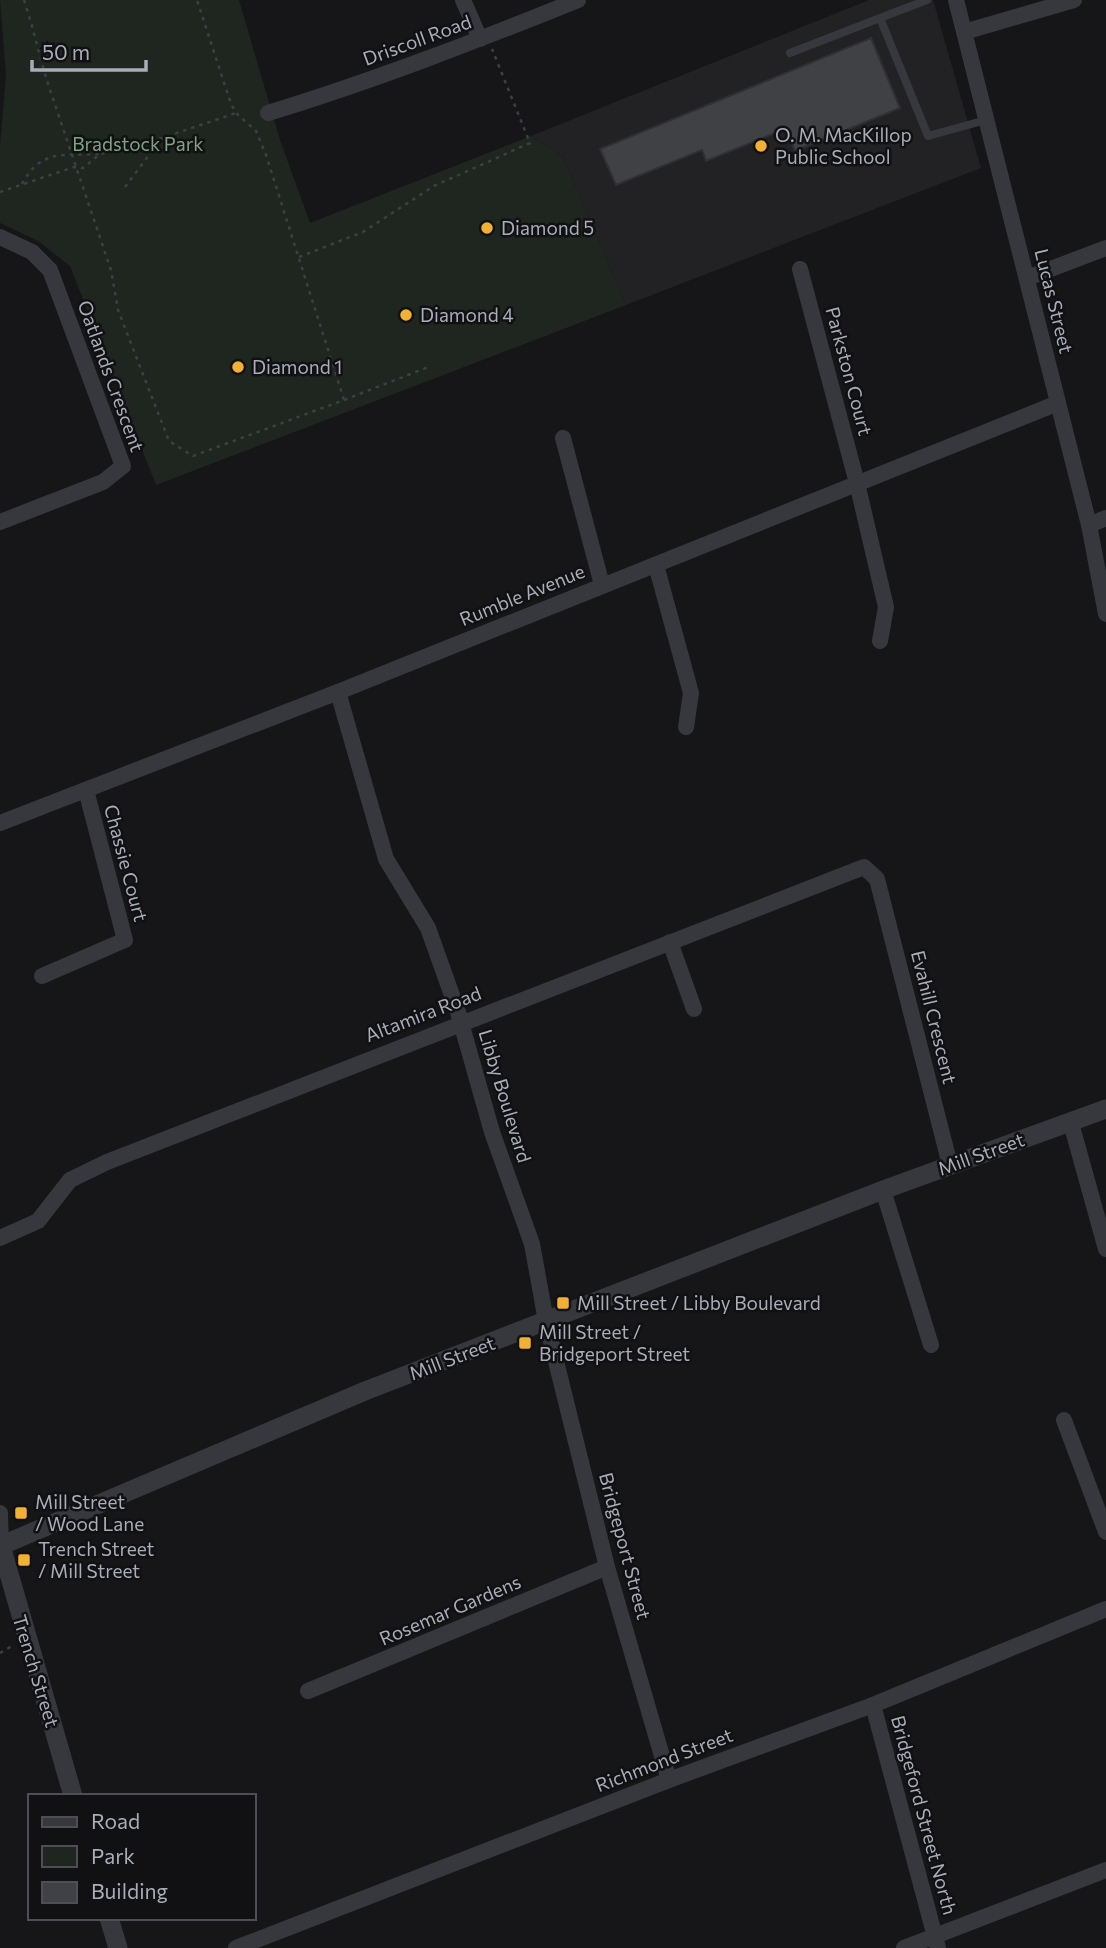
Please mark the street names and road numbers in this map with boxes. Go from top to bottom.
street label: Driscoll Road [360,9,474,70]
street label: Lucas Street [1030,246,1079,356]
street label: Oatlands Crescent [73,297,150,455]
street label: Parkston Court [821,304,878,438]
street label: Rumble Avenue [456,559,588,630]
street label: Chassie Court [100,802,153,924]
street label: Evahill Crescent [907,948,962,1086]
street label: Altamira Road [362,981,484,1046]
street label: Libby Boulevard [474,1026,537,1165]
street label: Mill Street [935,1127,1027,1180]
street label: Mill Street [406,1331,498,1384]
street label: Bridgeport Street [595,1470,656,1622]
street label: Rosemar Gardens [376,1569,524,1650]
street label: Trench Street [8,1612,65,1730]
street label: Bridgeford Street North [887,1713,962,1917]
street label: Richmond Street [592,1723,736,1796]

